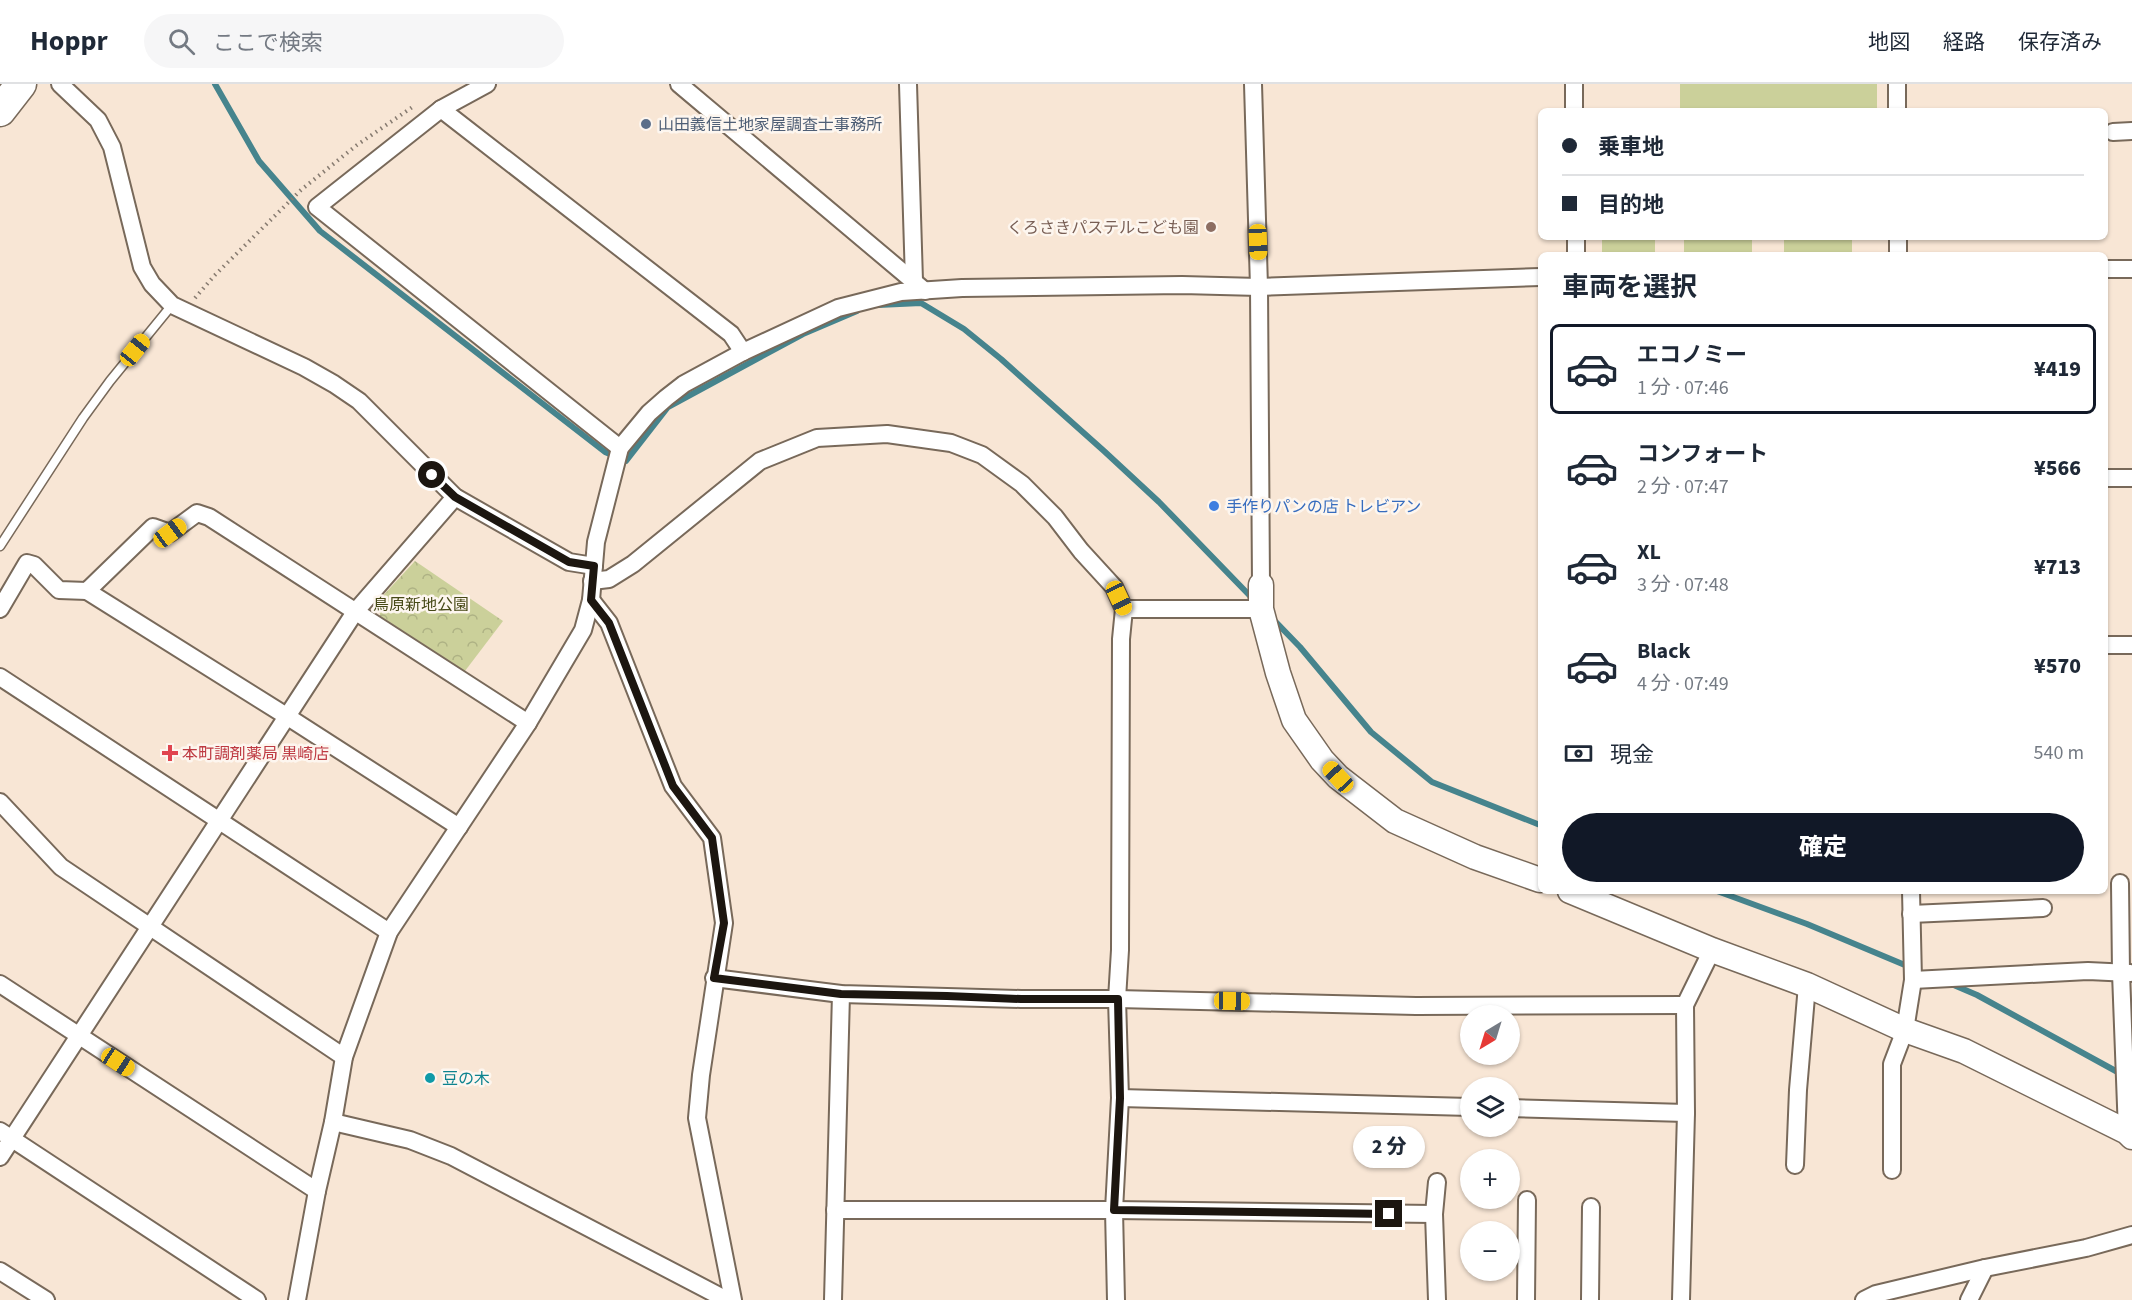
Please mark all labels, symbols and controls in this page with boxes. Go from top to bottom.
search box [144,14,564,68]
text: Hoppr [30,21,108,61]
icon: search [165,25,198,58]
text: ここで検索 [213,27,323,59]
text: 地図 [1868,27,1910,57]
text: 経路 [1943,27,1985,57]
text: 保存済み [2018,27,2102,57]
place label: 山田義信土地家屋調査士事務所 [658,114,882,136]
marker: 山田義信土地家屋調査士事務所 [639,117,653,131]
text: 乗車地 [1598,131,1664,163]
text: 目的地 [1598,189,1664,221]
place label: くろさきパステルこども園 [1007,217,1199,239]
marker: くろさきパステルこども園 [1204,220,1218,234]
car [1248,224,1268,260]
text: 車両を選択 [1562,268,1697,307]
car [117,330,153,370]
text: エコノミー [1637,339,1747,371]
icon: car [1565,342,1619,396]
text: ¥419 [2034,353,2081,385]
text: 1 分 · 07:46 [1637,374,1729,402]
text: コンフォート [1637,438,1768,470]
icon: car [1565,441,1619,495]
text: ¥566 [2034,452,2081,484]
route start [418,461,445,488]
text: 2 分 · 07:47 [1637,473,1729,501]
place label: 手作りパンの店 トレビアン [1226,496,1421,518]
marker: 手作りパンの店 トレビアン [1207,499,1221,513]
car [150,515,190,551]
text: XL [1637,536,1661,568]
icon: car [1565,540,1619,594]
text: ¥713 [2034,551,2081,583]
text: 3 分 · 07:48 [1637,571,1729,599]
car [1103,578,1135,618]
park label: 鳥原新地公園 [373,594,469,616]
text: Black [1637,635,1691,667]
icon: car [1565,639,1619,693]
text: ¥570 [2034,650,2081,682]
text: 4 分 · 07:49 [1637,670,1729,698]
icon: cash [1562,737,1595,770]
text: 現金 [1610,739,1654,771]
text: 540 m [2034,739,2084,767]
place label: 本町調剤薬局 黒崎店 [182,743,329,765]
marker: 本町調剤薬局 黒崎店 [163,746,177,760]
car [1319,758,1357,796]
button: 確定 [1562,813,2084,882]
car [1214,992,1250,1010]
north arrow [1460,1005,1520,1065]
map controls [1460,1005,1520,1281]
car [98,1045,138,1079]
place label: 豆の木 [442,1068,490,1090]
marker: 豆の木 [423,1071,437,1085]
button: layers [1460,1077,1520,1137]
callout: 2 分 [1353,1127,1425,1169]
text: 2 分 [1372,1133,1406,1161]
button: + [1460,1149,1520,1209]
route end [1375,1200,1402,1227]
button: − [1460,1221,1520,1281]

